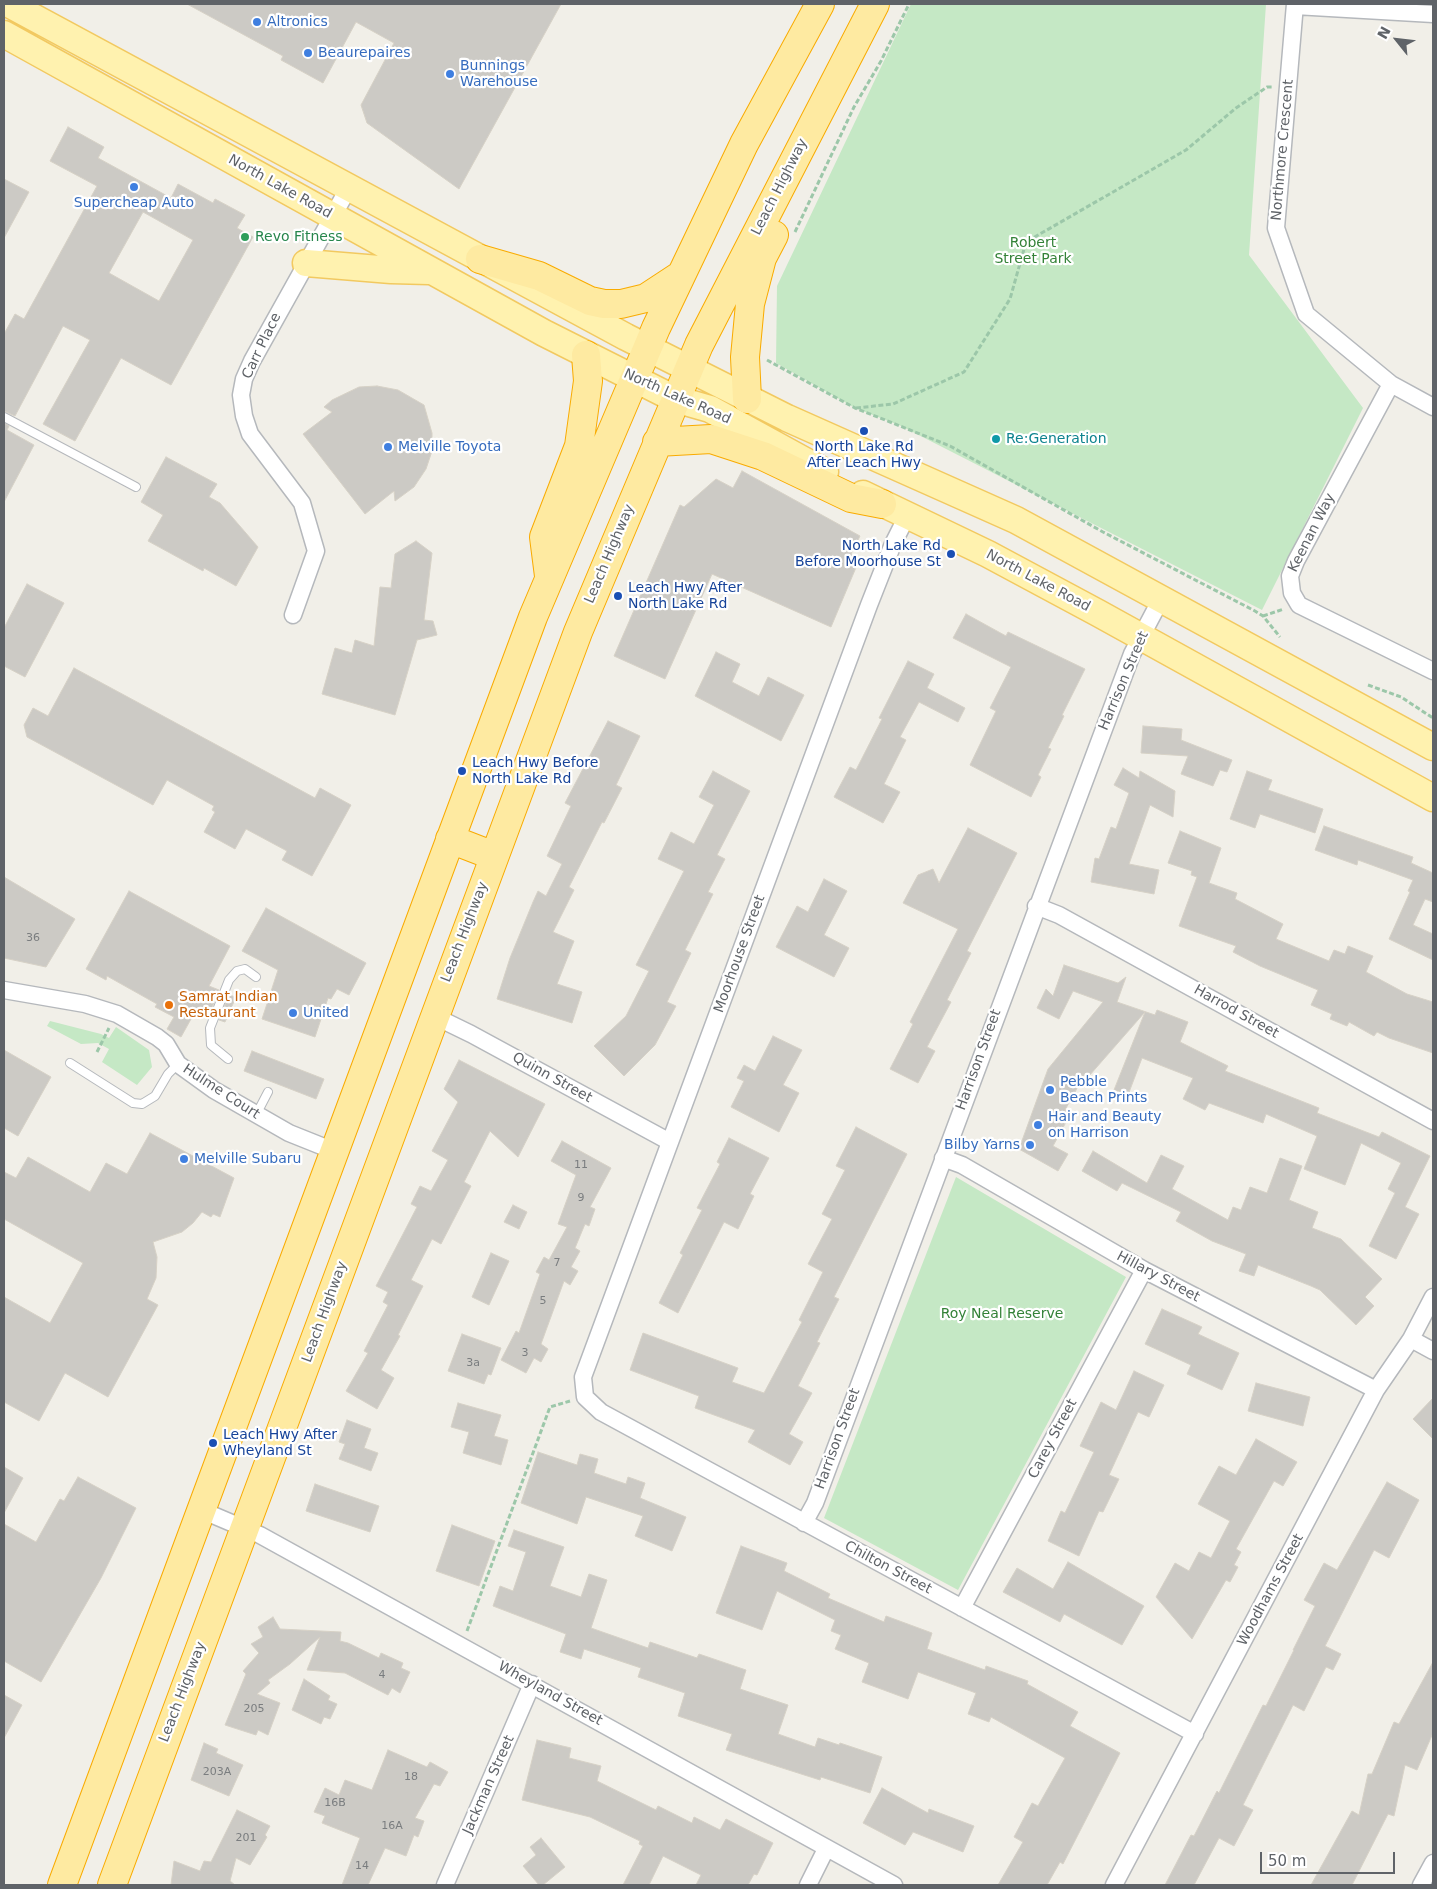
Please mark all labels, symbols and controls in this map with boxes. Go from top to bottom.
place label: Altronics [267,14,328,30]
north arrow [1372,15,1422,65]
marker: Altronics [251,16,263,28]
text: N [1374,24,1394,42]
place label: Beaurepaires [318,45,410,61]
marker: Beaurepaires [302,47,314,59]
place label: Bunnings Warehouse [460,58,538,90]
marker: Bunnings Warehouse [444,68,456,80]
street label: Northmore Crescent [1268,79,1298,221]
street label: Leach Highway [748,136,812,238]
street label: North Lake Road [225,152,335,222]
marker: Supercheap Auto [128,181,140,193]
place label: Supercheap Auto [74,195,194,211]
place label: Revo Fitness [255,229,342,245]
marker: Revo Fitness [239,231,251,243]
park label: Robert Street Park [994,235,1072,268]
street label: Carr Place [239,310,285,382]
street label: North Lake Road [621,366,733,428]
marker: North Lake Rd After Leach Hwy [858,425,870,437]
place label: Re:Generation [1006,431,1107,447]
marker: Re:Generation [990,433,1002,445]
place label: Melville Toyota [398,439,501,455]
place label: North Lake Rd After Leach Hwy [807,439,921,472]
marker: Melville Toyota [382,441,394,453]
street label: Keenan Way [1285,491,1339,575]
street label: Leach Highway [582,502,638,606]
place label: North Lake Rd Before Moorhouse St [795,538,941,570]
street label: North Lake Road [983,546,1093,616]
marker: North Lake Rd Before Moorhouse St [945,548,957,560]
place label: Leach Hwy After North Lake Rd [628,580,742,612]
marker: Leach Hwy After North Lake Rd [612,590,624,602]
street label: Harrison Street [1096,629,1152,733]
place label: Leach Hwy Before North Lake Rd [472,755,598,788]
marker: Leach Hwy Before North Lake Rd [456,765,468,777]
street label: Leach Highway [438,879,492,985]
street label: Moorhouse Street [711,893,769,1015]
house number: 36 [26,931,40,945]
street label: Harrod Street [1191,982,1281,1042]
place label: Samrat Indian Restaurant [179,989,278,1022]
marker: Samrat Indian Restaurant [163,999,175,1011]
place label: United [303,1005,349,1021]
marker: United [287,1007,299,1019]
street label: Harrison Street [953,1007,1005,1113]
street label: Quinn Street [509,1049,595,1107]
street label: Hulme Court [179,1061,263,1123]
place label: Pebble Beach Prints [1060,1074,1147,1106]
marker: Pebble Beach Prints [1044,1084,1056,1096]
place label: Hair and Beauty on Harrison [1048,1109,1161,1142]
marker: Hair and Beauty on Harrison [1032,1119,1044,1131]
place label: Bilby Yarns [944,1137,1020,1153]
marker: Bilby Yarns [1024,1139,1036,1151]
place label: Melville Subaru [194,1151,301,1167]
marker: Melville Subaru [178,1153,190,1165]
house number: 11 [574,1158,588,1172]
house number: 9 [578,1191,584,1205]
street label: Hillary Street [1114,1248,1202,1306]
house number: 7 [554,1256,560,1270]
street label: Leach Highway [299,1259,351,1365]
house number: 5 [540,1294,546,1308]
park label: Roy Neal Reserve [941,1306,1063,1322]
house number: 3 [522,1346,528,1360]
house number: 3a [466,1356,480,1370]
street label: Harrison Street [812,1386,864,1492]
street label: Carey Street [1025,1396,1081,1482]
place label: Leach Hwy After Wheyland St [223,1427,337,1460]
marker: Leach Hwy After Wheyland St [207,1437,219,1449]
street label: Woodhams Street [1234,1531,1308,1649]
street label: Chilton Street [842,1538,934,1598]
street label: Leach Highway [156,1639,210,1745]
street label: Wheyland Street [495,1658,605,1730]
house number: 4 [379,1668,385,1682]
house number: 205 [244,1702,264,1716]
street label: Jackman Street [460,1733,518,1837]
house number: 203A [203,1765,231,1779]
house number: 18 [404,1770,418,1784]
house number: 16B [324,1796,346,1810]
house number: 16A [381,1819,403,1833]
house number: 201 [236,1831,256,1845]
scale bar [1262,1842,1397,1874]
text: 50 m [1268,1852,1306,1870]
house number: 14 [355,1859,369,1873]

